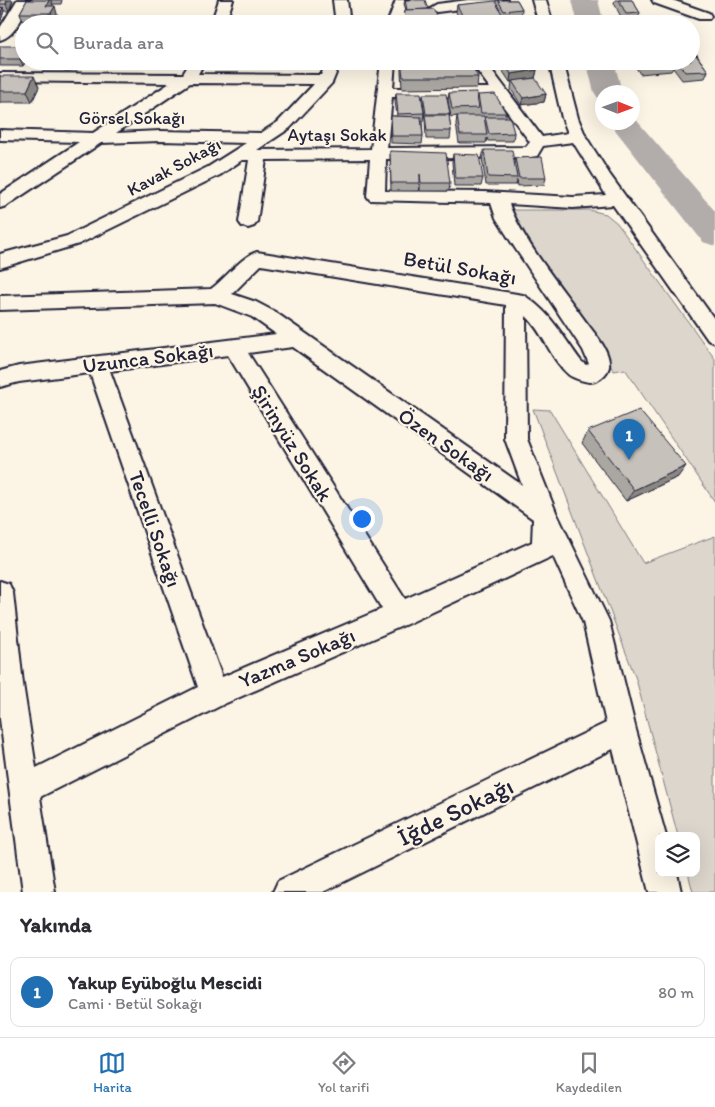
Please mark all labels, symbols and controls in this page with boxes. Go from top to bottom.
search box [15,15,700,70]
icon: search [33,29,61,57]
text: Burada ara [73,31,164,54]
north arrow [595,85,640,130]
street label: Görsel Sokağı [79,107,185,129]
street label: Aytaşı Sokak [287,124,387,146]
street label: Kavak Sokağı [123,133,225,201]
street label: Betül Sokağı [402,245,518,290]
street label: Uzunca Sokağı [81,337,215,378]
street label: Şirinyüz Sokak [247,380,338,506]
street label: Özen Sokağı [394,402,499,487]
pin: 1 [613,419,645,460]
street label: Tecelli Sokağı [124,467,187,590]
your location [349,506,375,532]
street label: Yazma Sokağı [235,622,359,693]
street label: İğde Sokağı [392,770,518,852]
map controls [655,832,700,877]
button: layers [655,832,700,877]
text: Yakında [20,912,92,937]
text: Yakup Eyüboğlu Mescidi [68,971,262,994]
text: 1 [33,983,41,1002]
text: 80 m [658,983,694,1002]
text: Cami · Betül Sokağı [68,994,202,1013]
tab: Harita [93,1049,132,1096]
tab: Yol tarifi [318,1049,369,1096]
tab: Kaydedilen [556,1049,622,1096]

